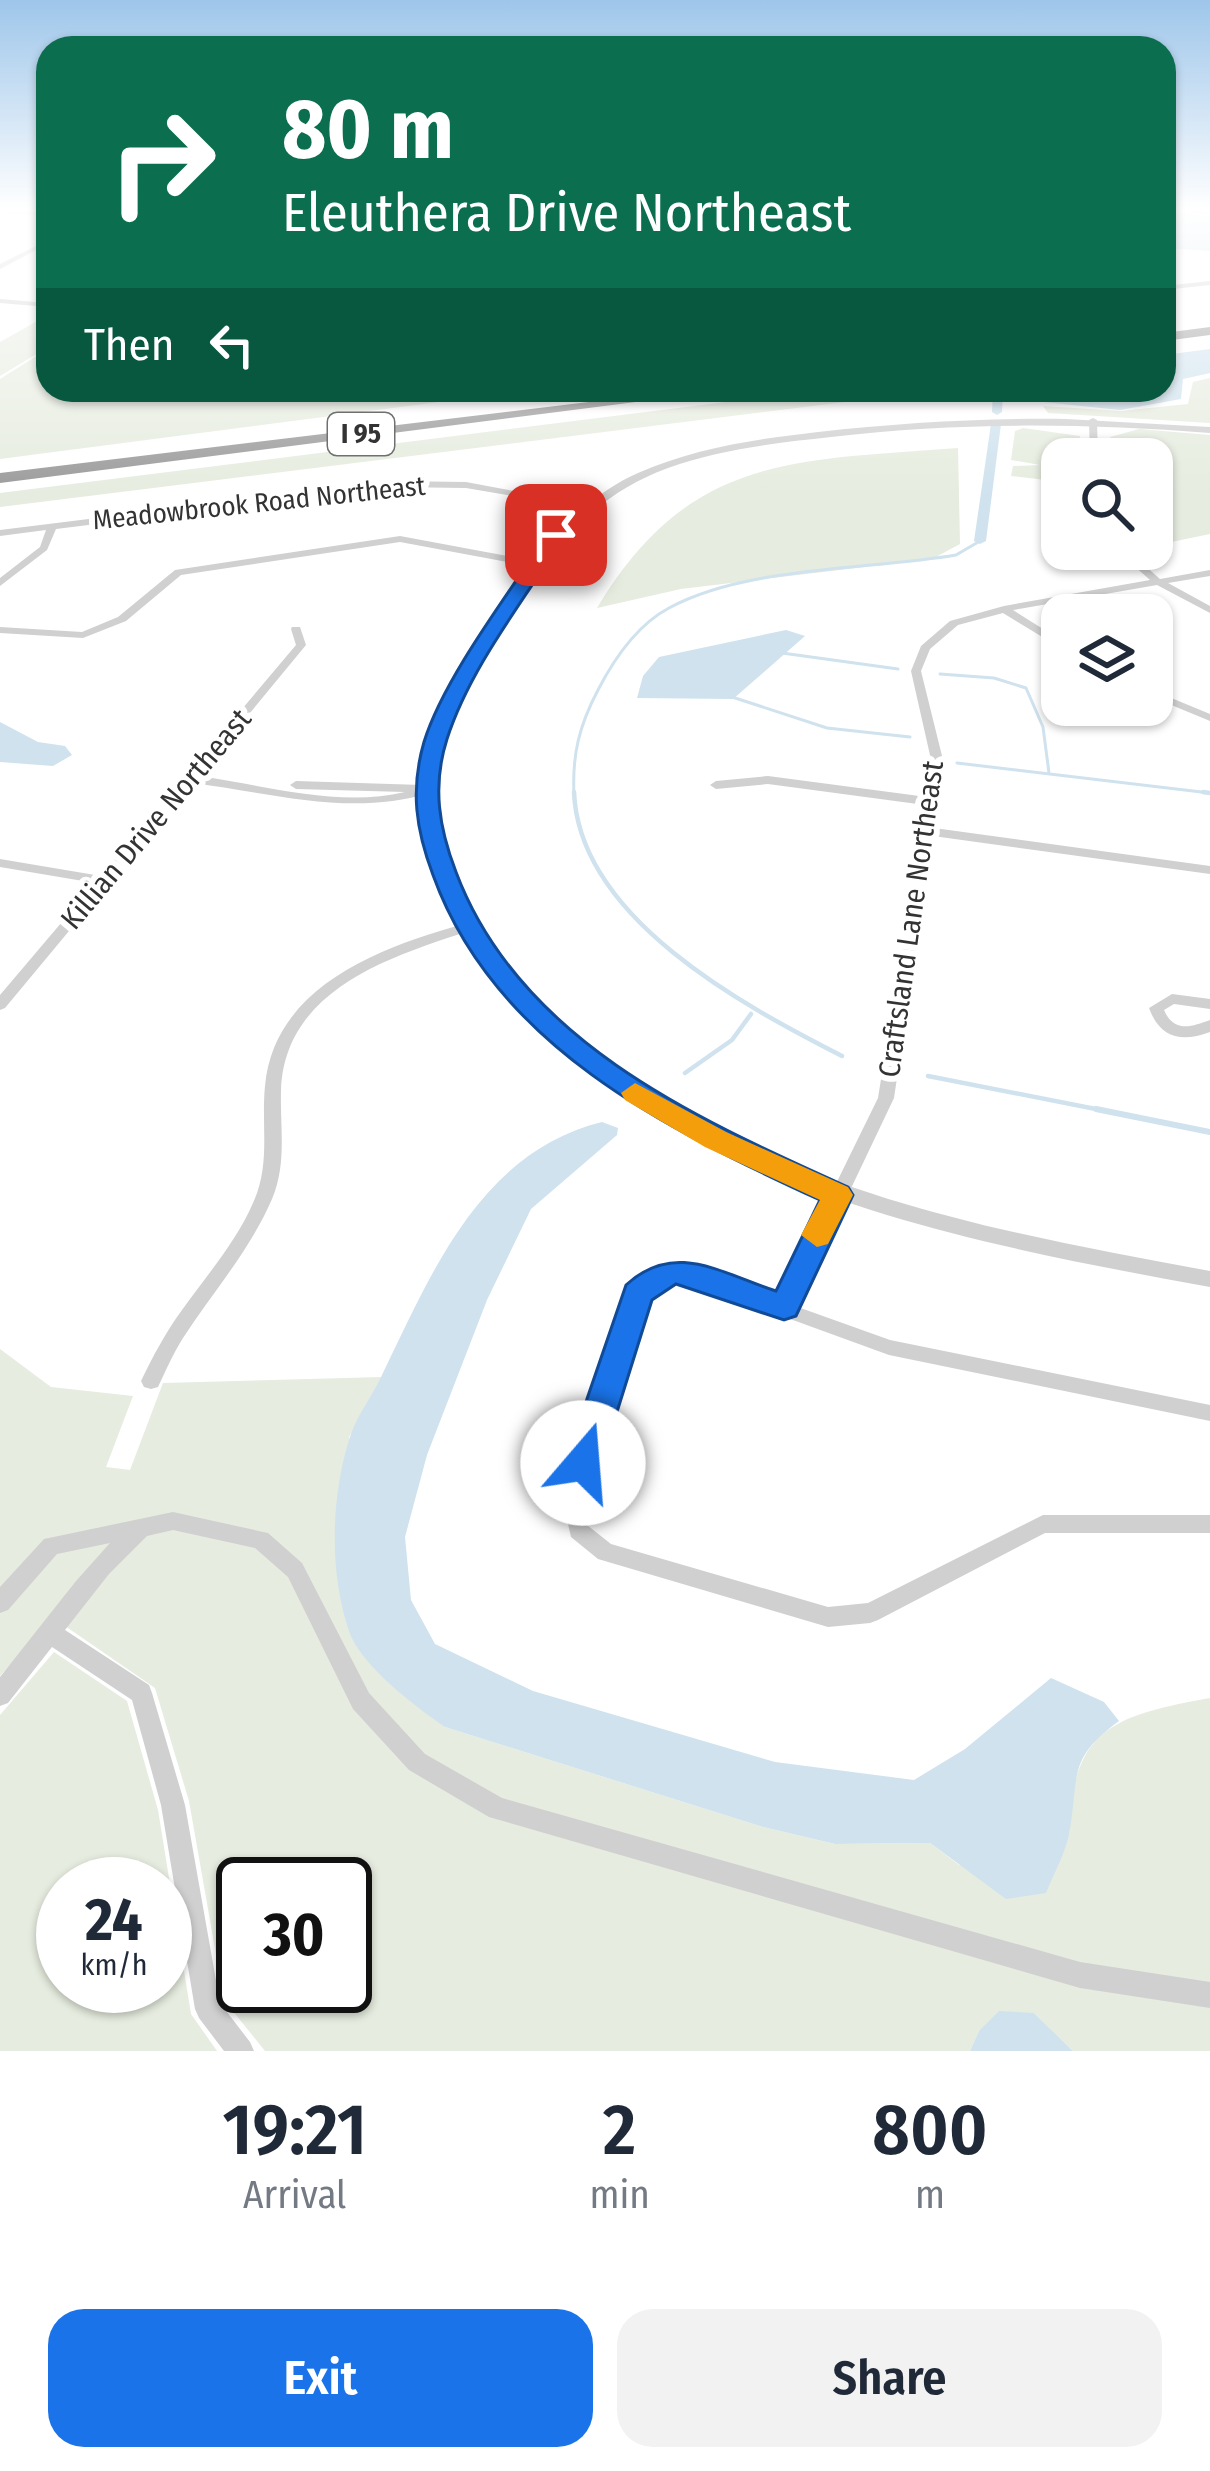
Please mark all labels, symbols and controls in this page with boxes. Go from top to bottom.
text: 80 m [282,79,454,180]
icon: right [84,84,240,240]
text: Eleuthera Drive Northeast [282,181,851,245]
icon: left [199,312,265,378]
text: Then [84,318,175,372]
road number: I 95 [328,413,394,455]
map controls [1041,438,1173,726]
button: search [1041,438,1173,570]
street label: Meadowbrook Road Northeast [91,470,427,536]
pin [505,484,607,586]
icon: arrive [523,502,589,568]
button: layers [1041,594,1173,726]
street label: Killian Drive Northeast [53,701,259,937]
street label: Craftsland Lane Northeast [871,758,951,1080]
position arrow [520,1400,646,1526]
speed limit sign: 30 [216,1857,372,2013]
text: 24 [85,1884,143,1956]
text: km/h [81,1947,147,1983]
text: 19:21 [222,2087,367,2173]
text: 2 [603,2087,636,2173]
text: 800 [872,2087,988,2173]
text: Arrival [243,2172,346,2218]
text: min [589,2172,650,2218]
text: m [915,2172,945,2218]
button: Exit [48,2309,593,2447]
button: Share [617,2309,1162,2447]

